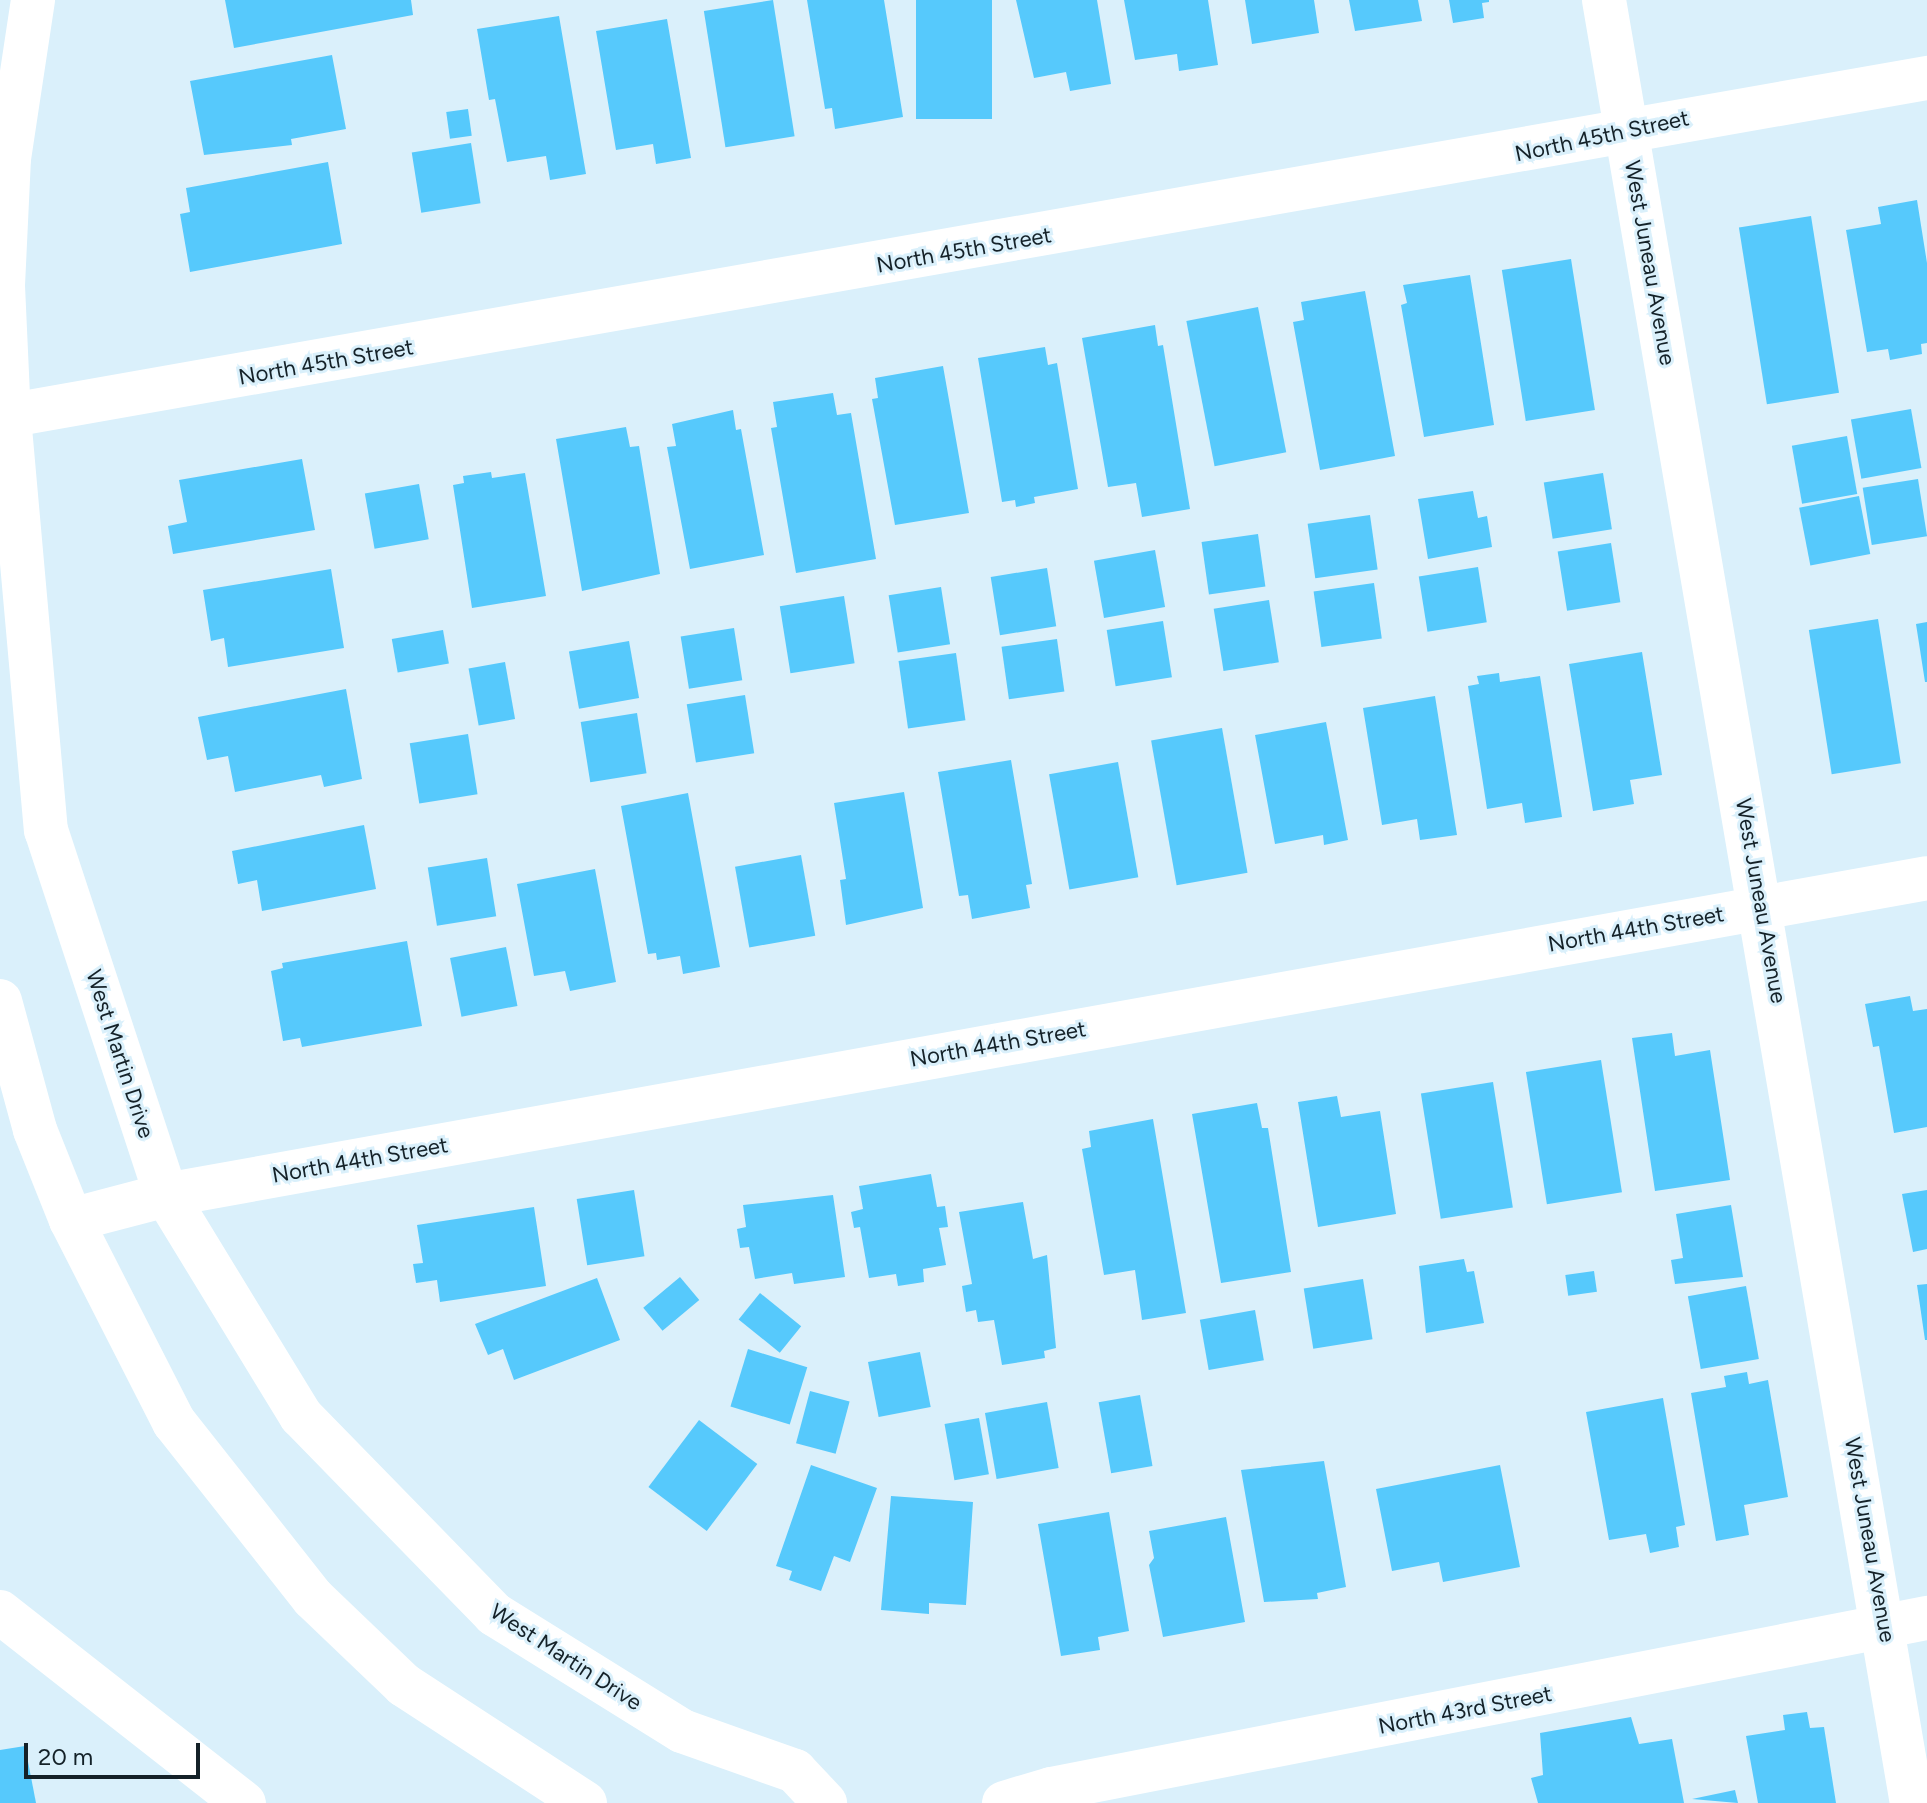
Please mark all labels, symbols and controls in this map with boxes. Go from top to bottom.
street label: North 45th Street [1513,105,1691,167]
street label: West Juneau Avenue [1619,159,1681,367]
street label: North 45th Street [874,222,1054,278]
street label: North 45th Street [236,334,416,390]
street label: West Juneau Avenue [1730,797,1792,1005]
street label: North 44th Street [1546,901,1726,957]
street label: West Martin Drive [80,966,160,1142]
street label: North 44th Street [908,1016,1088,1072]
street label: North 44th Street [270,1132,450,1188]
street label: West Juneau Avenue [1839,1436,1901,1644]
street label: West Martin Drive [485,1598,647,1716]
street label: North 43rd Street [1376,1680,1554,1740]
scale bar [28,1727,204,1777]
text: 20 m [38,1742,93,1771]

